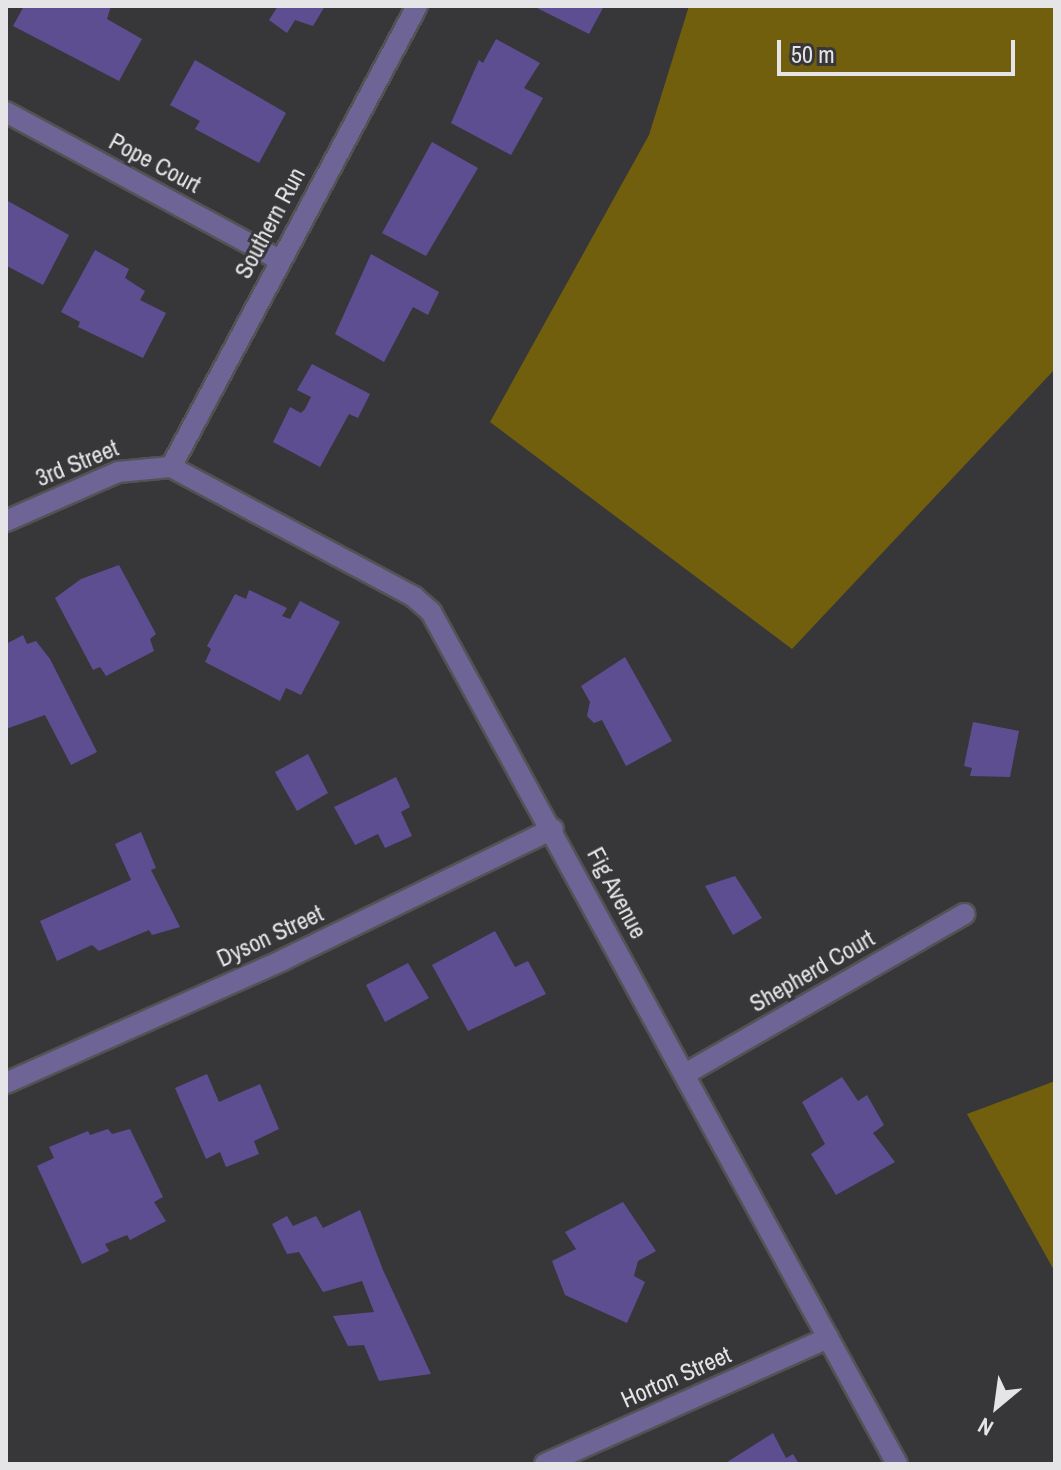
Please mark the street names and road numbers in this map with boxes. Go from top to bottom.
street label: Pope Court [104,127,206,199]
street label: Southern Run [229,163,311,283]
street label: 3rd Street [32,433,122,493]
street label: Fig Avenue [581,842,653,944]
street label: Dyson Street [212,899,328,973]
street label: Shepherd Court [745,924,879,1018]
street label: Horton Street [617,1340,735,1414]

